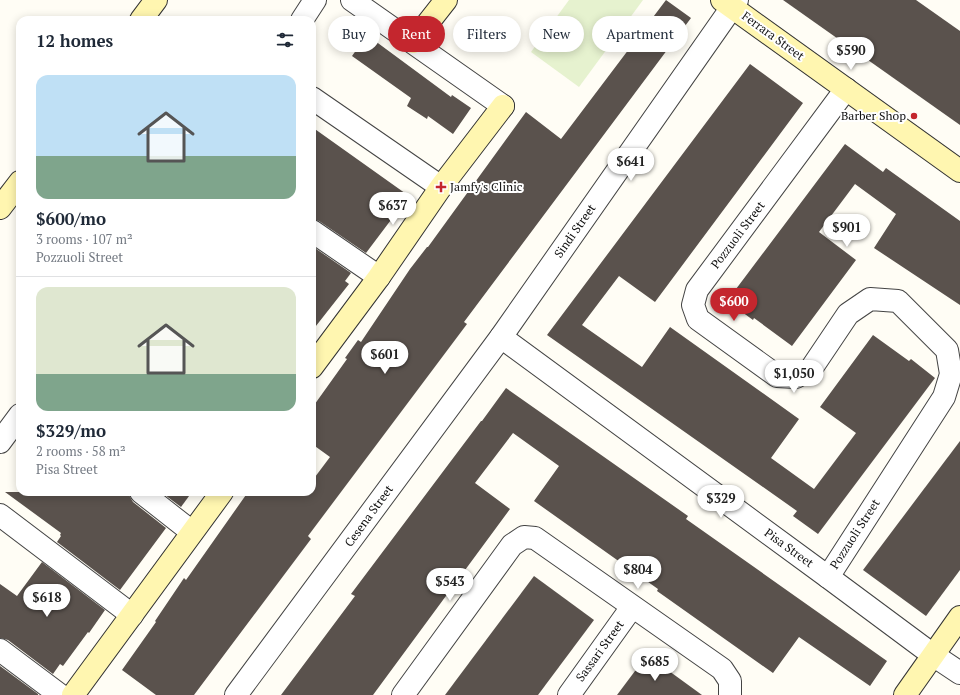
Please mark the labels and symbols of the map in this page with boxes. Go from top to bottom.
street label: Ferrara Street [739,8,808,64]
pin: $590 [827,37,875,71]
place label: Barber Shop [841,108,906,123]
marker: Barber Shop [909,111,919,121]
pin: $641 [607,148,655,182]
place label: Jamfy's Clinic [450,179,523,194]
marker: Jamfy's Clinic [435,181,447,193]
pin: $637 [369,192,417,226]
street label: Pozzuoli Street [707,198,768,271]
street label: Sindi Street [551,200,599,261]
pin: $901 [823,214,871,248]
pin: $600 [710,288,758,322]
pin: $601 [361,341,409,375]
pin: $1,050 [761,360,827,394]
street label: Cesena Street [341,481,396,550]
pin: $329 [697,485,745,519]
street label: Pozzuoli Street [826,495,883,572]
street label: Pisa Street [762,525,817,571]
pin: $804 [614,556,662,590]
pin: $543 [426,568,474,602]
pin: $618 [23,584,71,618]
street label: Sassari Street [572,617,627,684]
pin: $685 [631,648,679,682]

